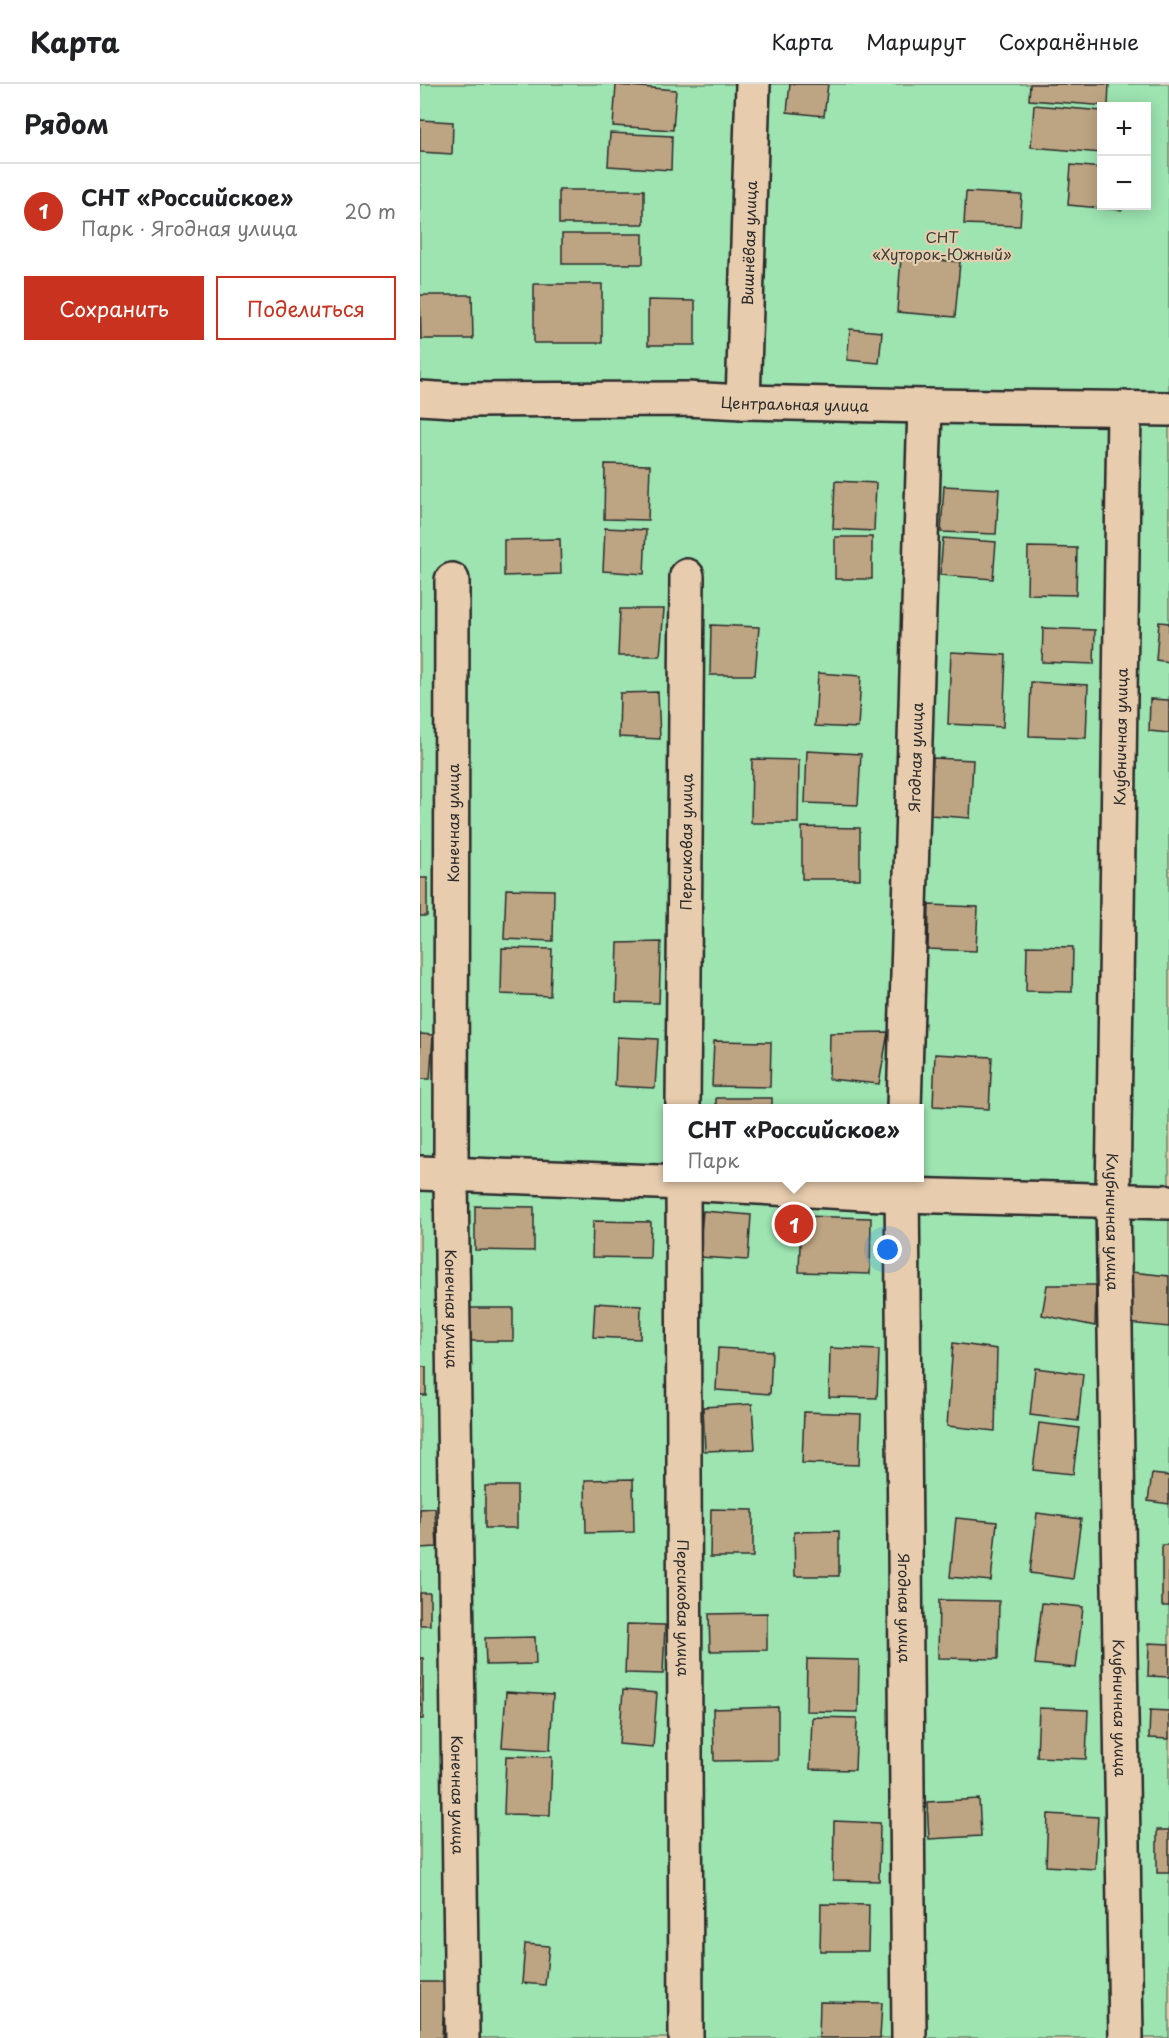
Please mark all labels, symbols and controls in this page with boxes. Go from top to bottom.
text: Карта [30,20,120,63]
text: Карта [772,25,833,57]
text: Маршрут [866,25,966,57]
text: Сохранённые [999,25,1139,57]
map controls [1097,102,1151,210]
button: + [1097,102,1151,156]
text: Рядом [24,104,109,143]
button: − [1097,156,1151,210]
text: СНТ «Российское» [81,180,293,213]
street label: Вишнёвая улица [735,180,761,306]
text: 1 [39,196,48,226]
text: 20 m [344,196,396,226]
text: Парк · Ягодная улица [81,213,297,243]
park label: СНТ «Хуторок-Южный» [872,225,1012,265]
button: Сохранить [24,276,204,340]
button: Поделиться [216,276,396,340]
street label: Центральная улица [720,389,870,416]
street label: Клубничная улица [1107,667,1133,806]
street label: Ягодная улица [901,701,928,812]
street label: Конечная улица [441,763,464,882]
street label: Персиковая улица [673,773,697,911]
popup [663,1104,924,1182]
text: СНТ «Российское» [687,1112,900,1145]
text: Парк [687,1145,739,1175]
street label: Клубничная улица [1101,1153,1126,1292]
pin: 1 [774,1202,814,1246]
your location [873,1235,902,1264]
street label: Конечная улица [440,1249,465,1369]
street label: Персиковая улица [673,1539,696,1677]
street label: Ягодная улица [894,1553,917,1663]
street label: Клубничная улица [1108,1639,1133,1778]
street label: Конечная улица [447,1735,471,1855]

